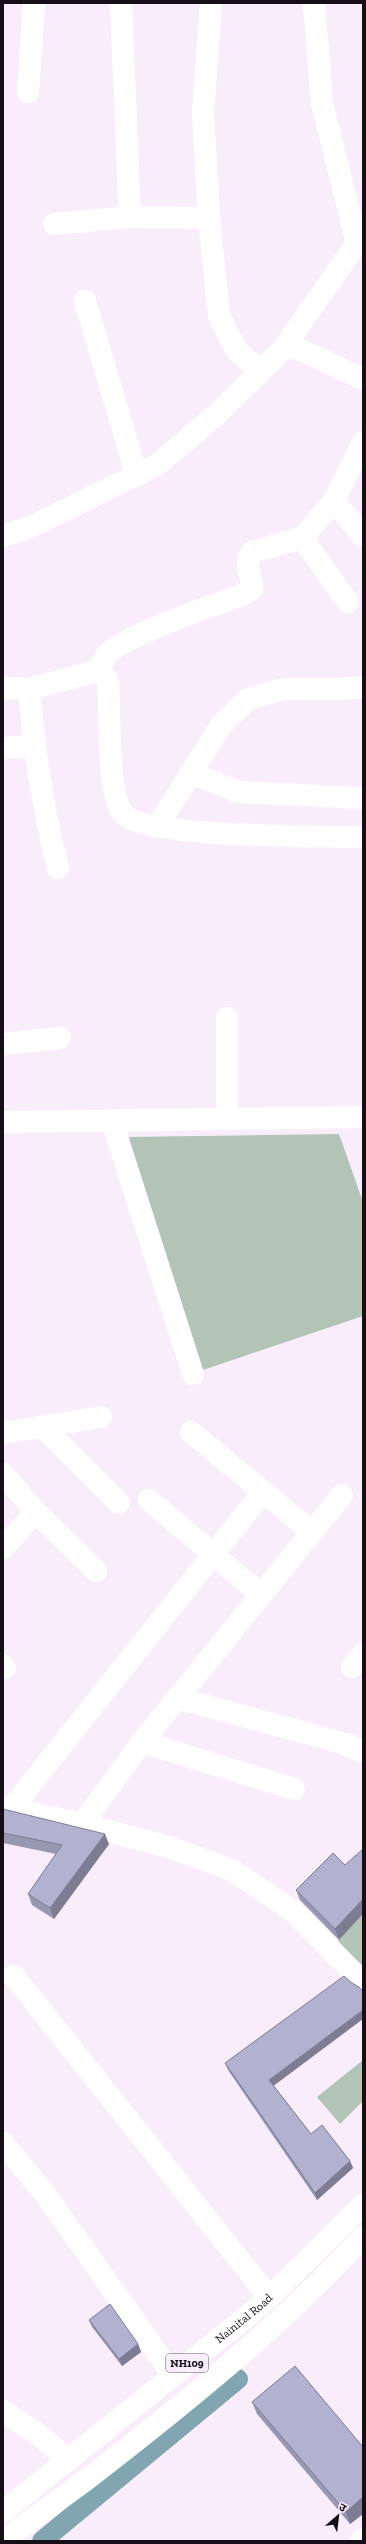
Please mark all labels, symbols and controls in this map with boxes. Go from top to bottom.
street label: Nainital Road [212,2290,276,2346]
road number: NH109 [166,2354,208,2372]
north arrow [318,2496,358,2536]
text: उ [337,2500,349,2515]

